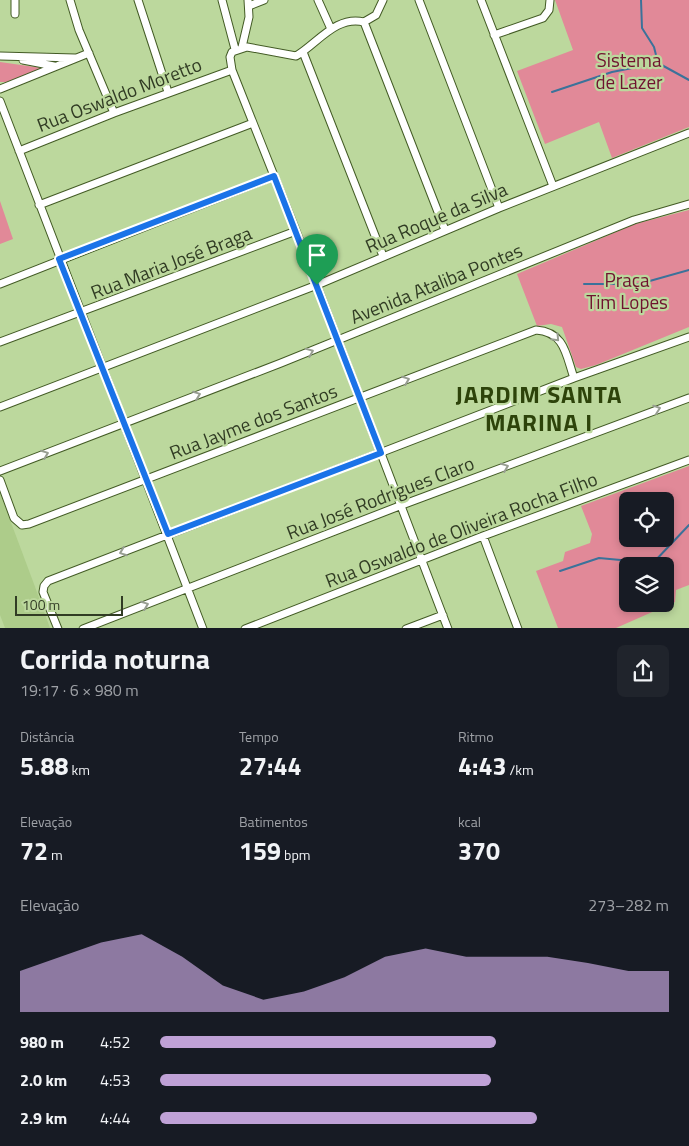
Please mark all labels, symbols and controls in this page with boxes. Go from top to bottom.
park label: Sistema de Lazer [595,45,663,96]
street label: Rua Oswaldo Moretto [32,49,206,139]
street label: Rua Roque da Silva [360,174,512,260]
street label: Rua Maria José Braga [86,218,256,306]
pin [296,234,338,285]
street label: Avenida Ataliba Pontes [345,235,527,331]
icon: arrive [303,241,331,269]
park label: Praça Tim Lopes [586,265,668,316]
one-way arrow [550,333,559,342]
one-way arrow [305,348,313,358]
street label: Rua Jayme dos Santos [165,376,341,466]
one-way arrow [401,376,410,386]
district label: JARDIM SANTA MARINA I [456,376,622,440]
one-way arrow [192,391,201,401]
one-way arrow [652,405,660,415]
street label: Rua José Rodrigues Claro [282,448,478,546]
one-way arrow [41,449,49,459]
one-way arrow [500,463,508,473]
street label: Rua Oswaldo de Oliveira Rocha Filho [321,464,601,594]
map controls [619,492,674,612]
button: locate [619,492,674,547]
one-way arrow [119,545,128,556]
button: layers [619,557,674,612]
scale bar [15,594,122,617]
text: 100 m [22,594,60,615]
one-way arrow [140,601,148,611]
text: Corrida noturna [20,637,210,680]
button: share [617,645,669,697]
text: 19:17 · 6 × 980 m [20,678,139,702]
text: Distância [20,726,74,747]
text: Tempo [239,726,279,747]
text: Ritmo [458,726,494,747]
text: 5.88 [20,747,68,785]
text: 27:44 [239,747,301,785]
text: 4:43 [458,747,506,785]
text: km [68,759,90,780]
text: /km [506,759,534,780]
text: Elevação [20,811,72,832]
text: Batimentos [239,811,308,832]
text: kcal [458,811,481,832]
text: 72 [20,832,48,870]
text: 159 [239,832,281,870]
text: 370 [458,832,500,870]
text: m [48,844,63,865]
text: bpm [281,844,311,865]
text: Elevação [20,893,80,917]
text: 273–282 m [588,893,669,917]
text: 980 m [20,1030,64,1054]
text: 4:52 [100,1030,130,1054]
text: 2.0 km [20,1068,67,1092]
text: 4:53 [100,1068,130,1092]
text: 2.9 km [20,1106,67,1130]
text: 4:44 [100,1106,130,1130]

